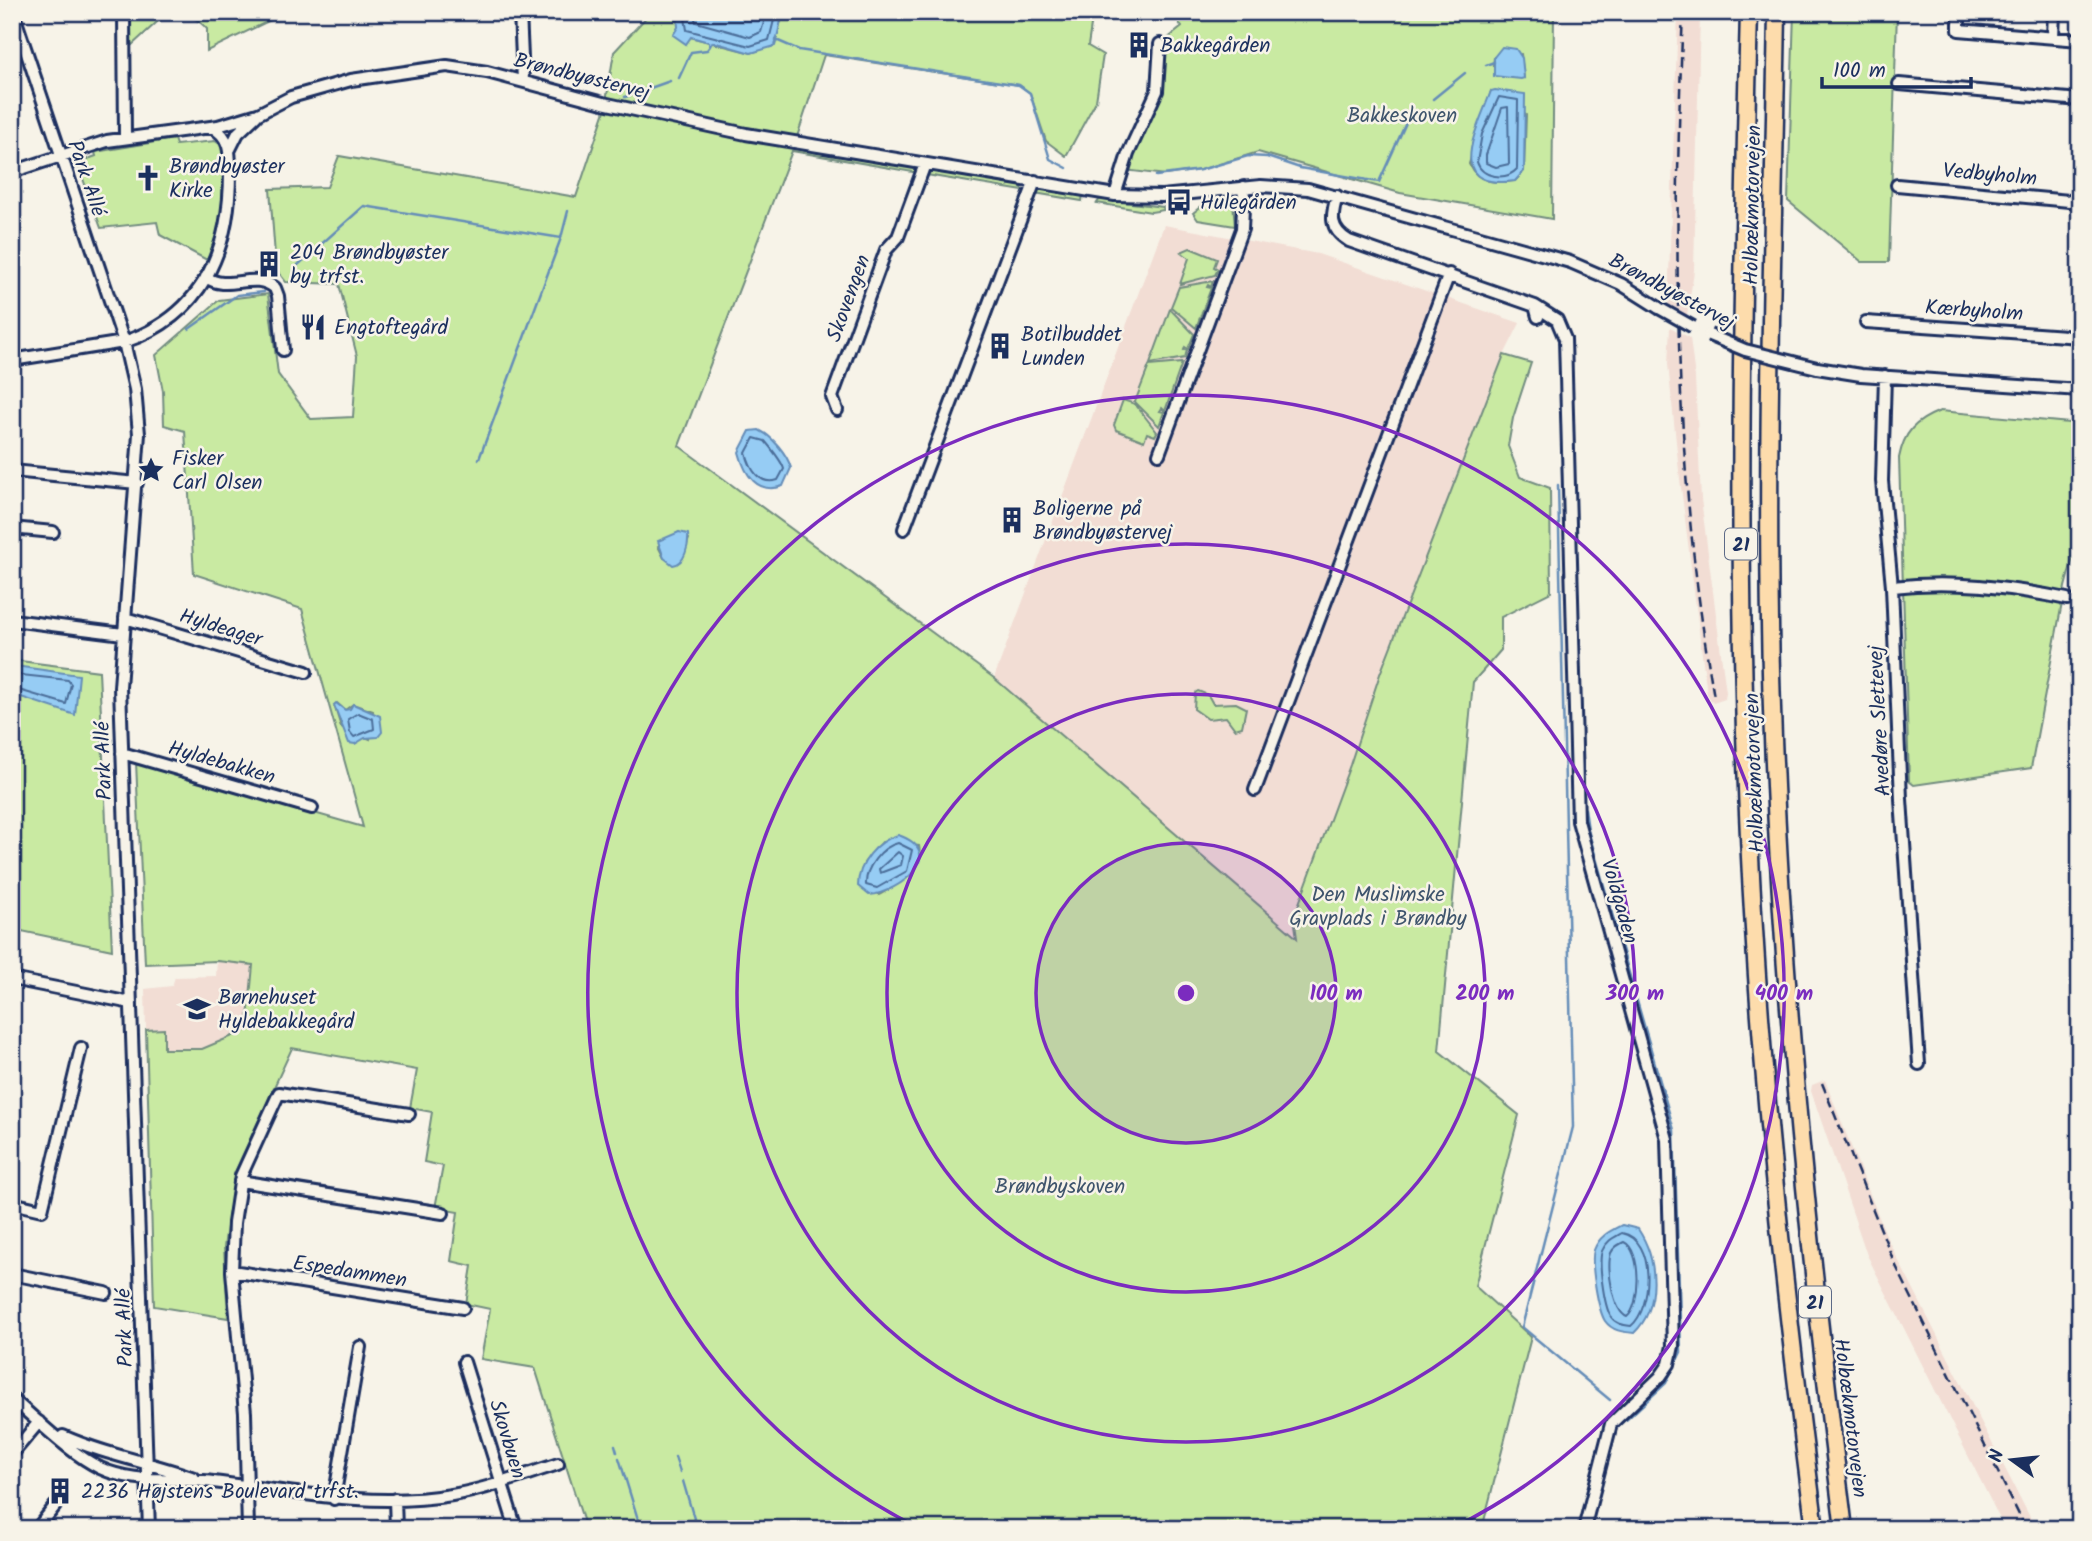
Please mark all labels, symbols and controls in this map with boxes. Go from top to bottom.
building icon: Bakkegården [1124,30,1154,60]
place label: Bakkegården [1160,30,1270,63]
street label: Brøndbyøstervej [510,45,654,110]
scale bar [1822,46,1971,90]
text: 100 m [1833,55,1886,88]
park label: Bakkeskoven [1347,100,1457,133]
street label: Holbækmotorvejen [1736,125,1771,285]
street label: Park Allé [57,136,114,222]
place label: Brøndbyøster Kirke [169,151,286,208]
street label: Vedbyholm [1941,155,2038,196]
church icon: Brøndbyøster Kirke [133,163,163,193]
bus stop icon: Hulegården [1164,187,1194,217]
place label: Hulegården [1200,187,1297,220]
place label: 204 Brøndbyøster by trfst. [290,237,449,294]
street label: Brøndbyøstervej [1602,245,1741,340]
building icon: 204 Brøndbyøster by trfst. [254,249,284,279]
street label: Skovengen [818,250,880,347]
street label: Kærbyholm [1924,292,2024,331]
restaurant icon: Engtoftegård [298,312,328,342]
place label: Engtoftegård [334,312,448,345]
place label: Botilbuddet Lunden [1021,319,1123,376]
building icon: Botilbuddet Lunden [985,331,1015,361]
place label: Fisker Carl Olsen [172,443,263,500]
place icon: Fisker Carl Olsen [136,455,166,485]
place label: Boligerne på Brøndbyøstervej [1033,493,1173,550]
building icon: Boligerne på Brøndbyøstervej [997,505,1027,535]
road number: 21 [1725,528,1757,559]
street label: Hyldeager [175,600,267,657]
street label: Avedøre Slettevej [1860,644,1901,797]
street label: Holbækmotorvejen [1736,692,1775,854]
street label: Park Allé [87,720,122,801]
street label: Hyldebakken [164,732,279,794]
street label: Voldgaden [1591,855,1646,948]
park label: Den Muslimske Gravplads i Brøndby [1289,879,1467,936]
text: 100 m [1309,978,1363,1011]
text: 200 m [1455,978,1515,1011]
text: 300 m [1605,978,1664,1011]
text: 400 m [1755,978,1813,1011]
centre of rings [1174,981,1198,1005]
place label: Børnehuset Hyldebakkegård [218,982,355,1039]
school or university icon: Børnehuset Hyldebakkegård [182,994,212,1024]
park label: Brøndbyskoven [995,1171,1125,1204]
street label: Espedammen [290,1247,409,1298]
road number: 21 [1799,1286,1831,1318]
street label: Park Allé [108,1287,143,1368]
street label: Holbækmotorvejen [1823,1337,1876,1500]
street label: Skovbuen [479,1396,534,1483]
north arrow [1976,1426,2046,1496]
text: N [1981,1446,2014,1466]
building icon: 2236 Højstens Boulevard trfst. [45,1476,75,1506]
place label: 2236 Højstens Boulevard trfst. [81,1476,359,1509]

